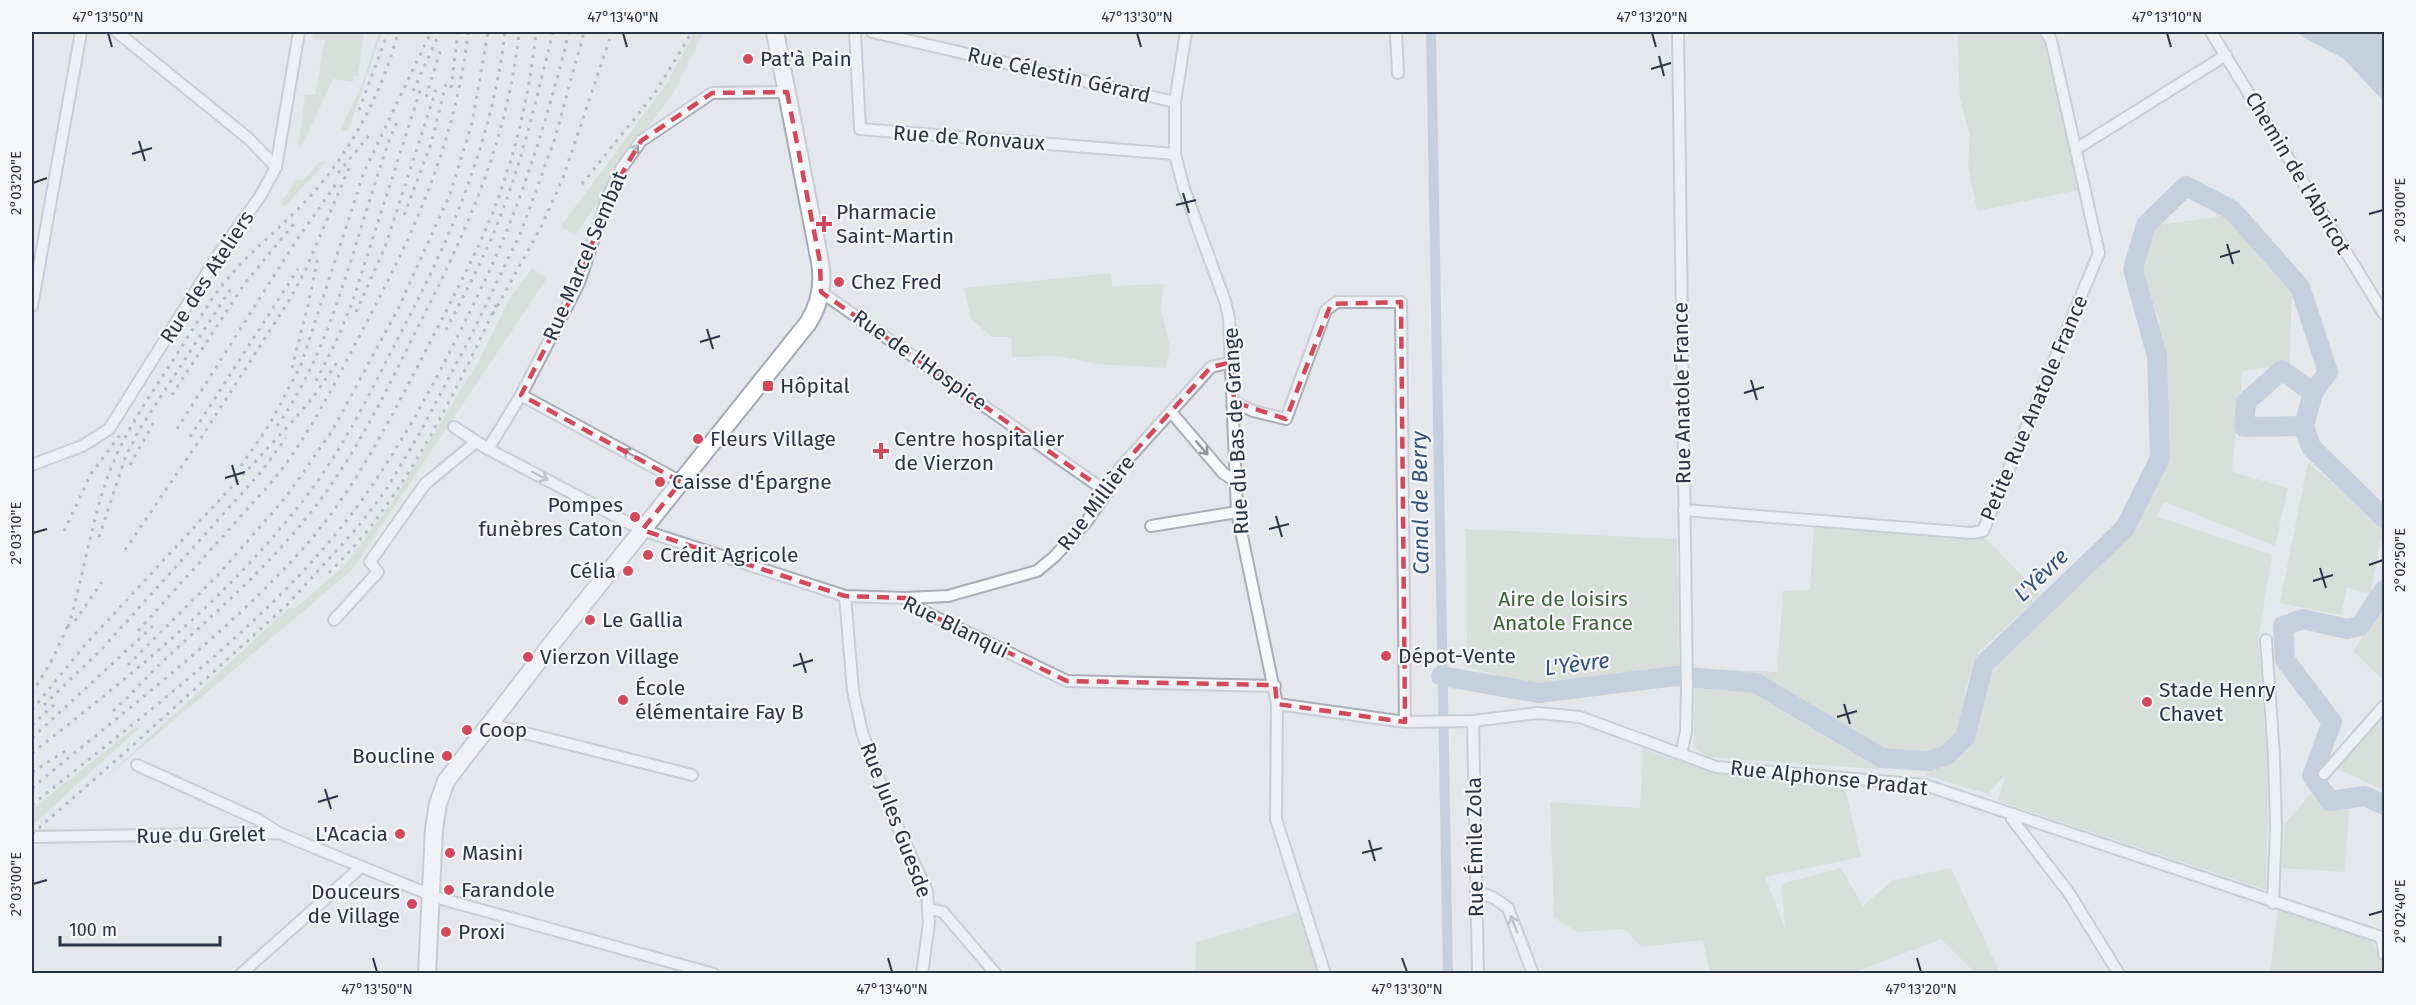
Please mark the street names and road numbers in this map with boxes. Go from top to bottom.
street label: Rue Célestin Gérard [965,41,1153,109]
street label: Chemin de l'Abricot [2239,87,2357,259]
street label: Rue de Ronvaux [892,120,1047,156]
street label: Rue Marcel Sembat [537,167,633,345]
street label: Rue des Ateliers [154,206,260,348]
street label: Petite Rue Anatole France [1975,291,2093,525]
street label: Rue Anatole France [1667,302,1697,484]
street label: Rue de l'Hospice [848,304,992,416]
street label: Rue du Bas de Grange [1218,327,1254,535]
street label: Rue Millière [1052,450,1140,556]
street label: Rue Blanqui [899,590,1013,664]
street label: Rue Jules Guesde [854,739,938,901]
street label: Rue Alphonse Pradat [1729,755,1929,801]
street label: Rue Émile Zola [1461,777,1489,917]
street label: Rue du Grelet [136,821,266,849]

